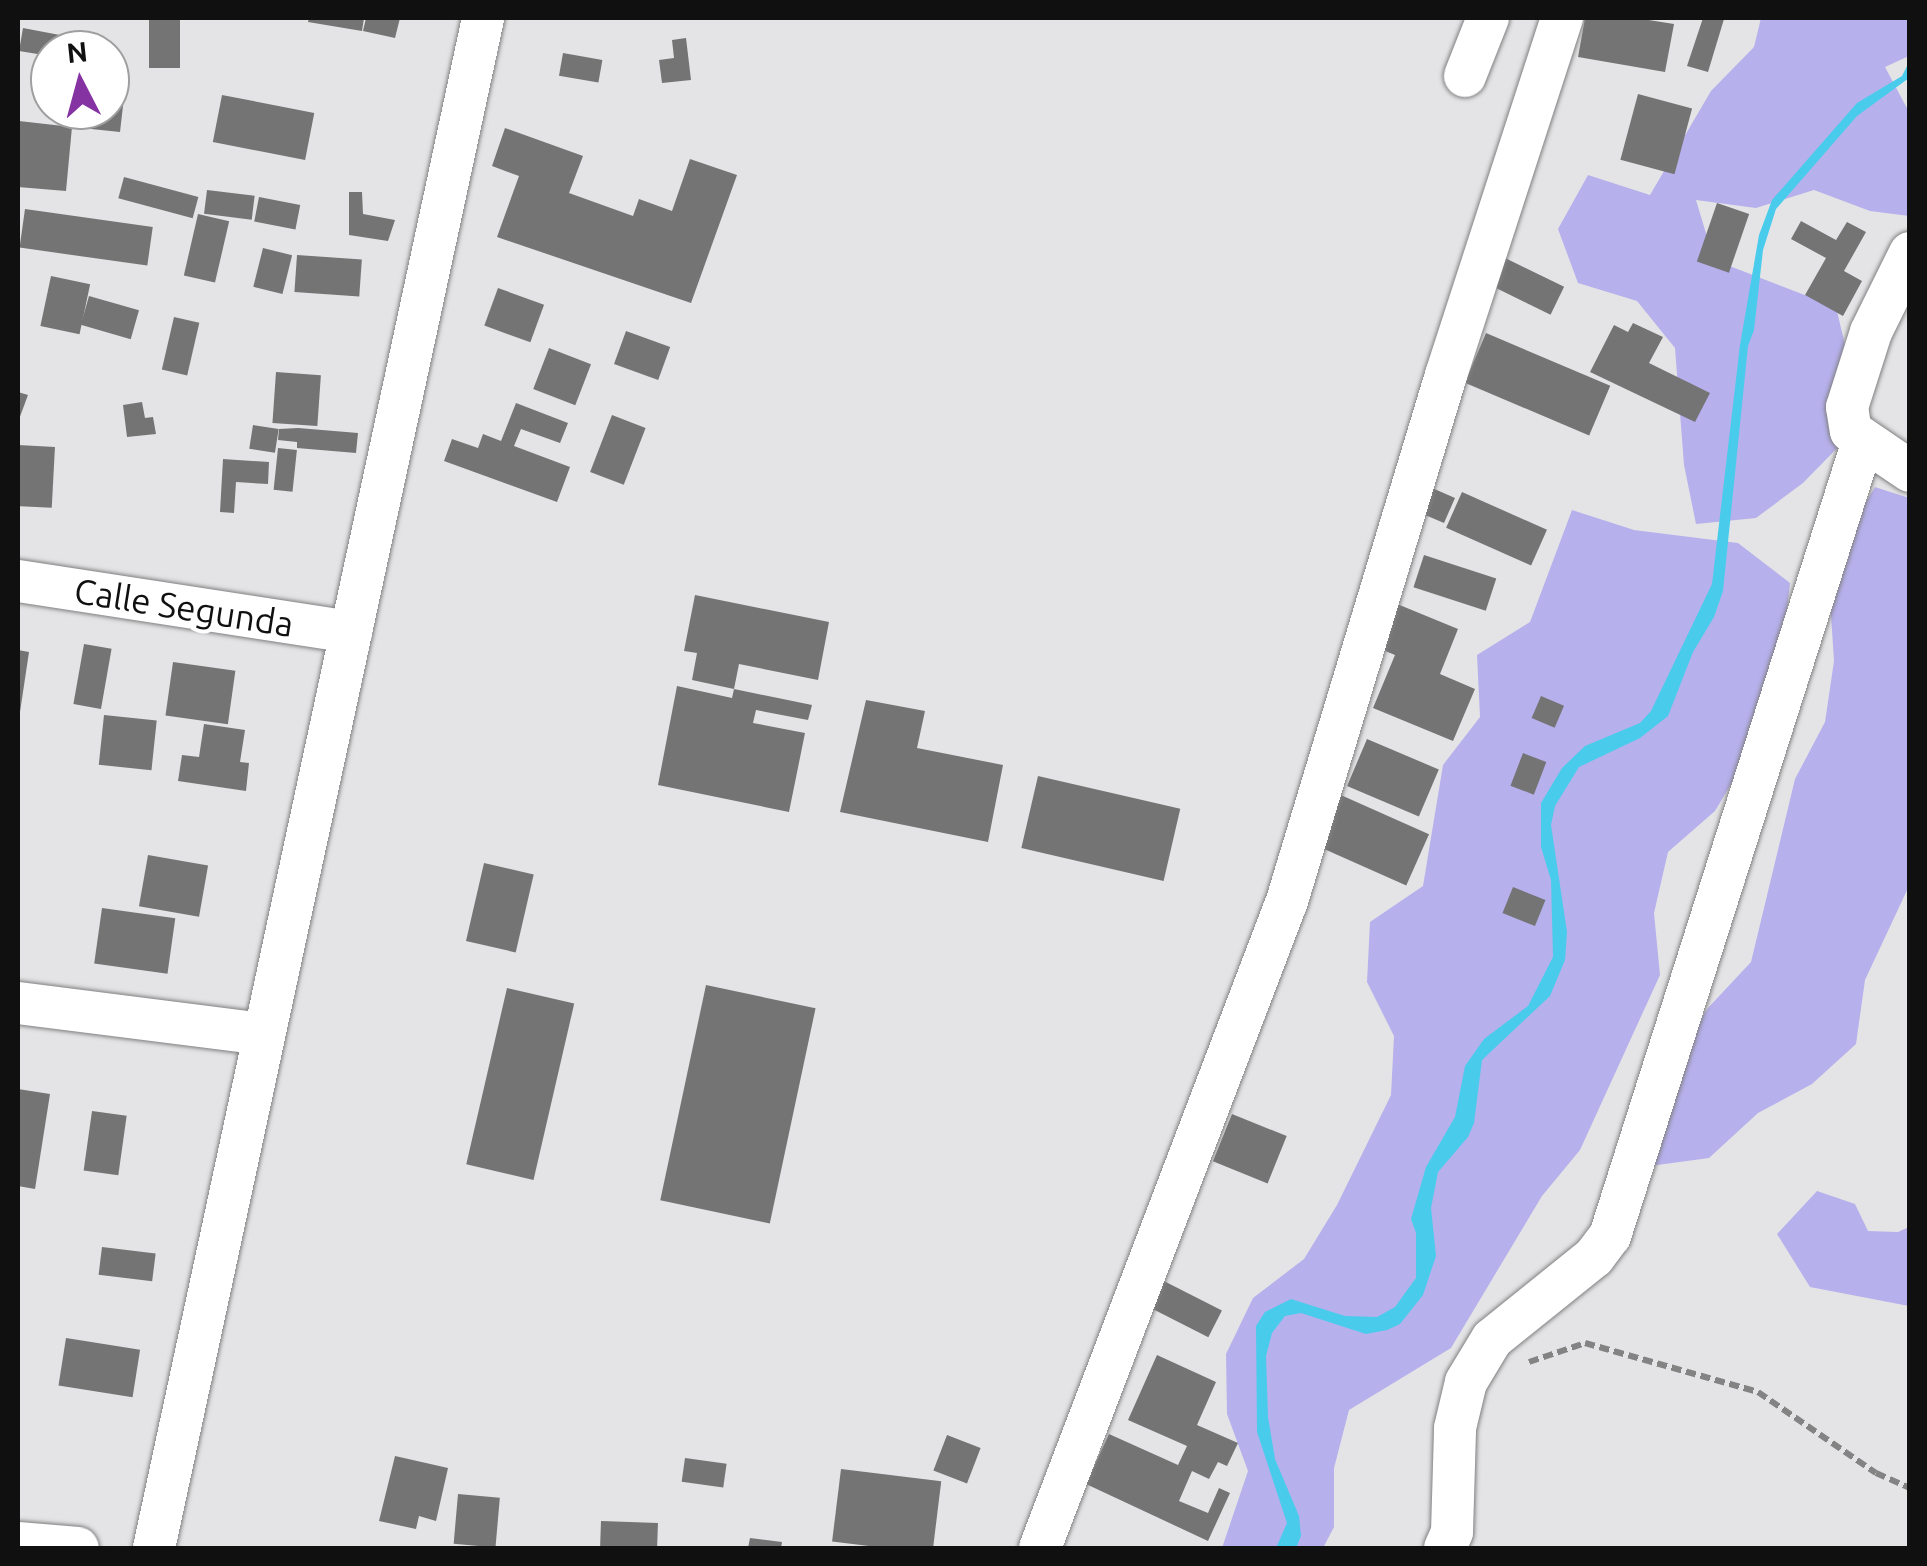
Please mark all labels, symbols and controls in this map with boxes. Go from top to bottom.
north arrow [30,30,130,130]
text: N [65,35,89,68]
street label: Calle Segunda [71,569,297,645]

